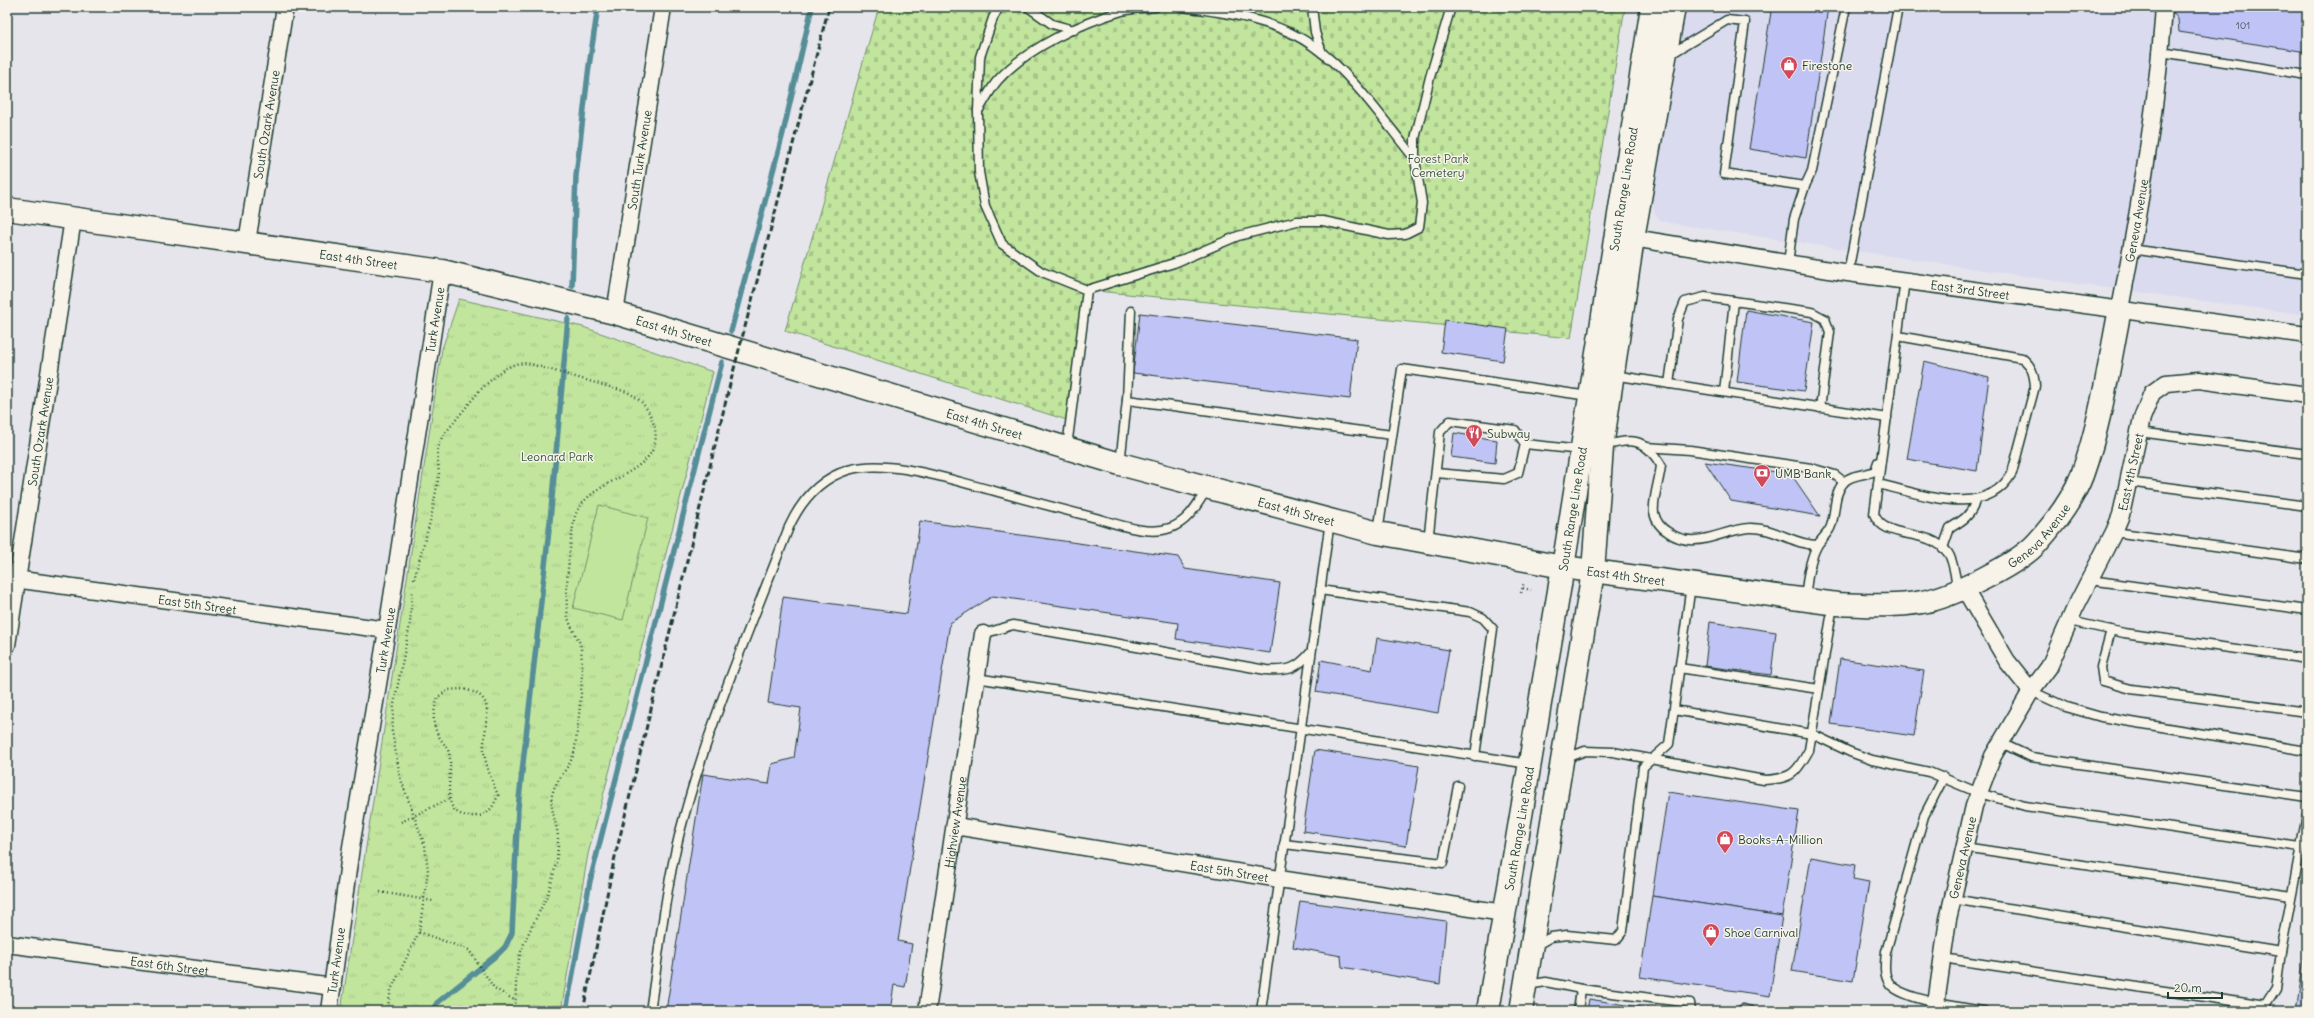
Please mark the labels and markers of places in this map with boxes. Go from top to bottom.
shop icon: Firestone [1779,55,1799,80]
place label: Firestone [1802,58,1852,73]
restaurant icon: Subway [1464,423,1484,448]
place label: Subway [1487,426,1530,441]
bank icon: UMB Bank [1752,463,1772,488]
place label: UMB Bank [1775,466,1831,481]
shop icon: Books-A-Million [1715,829,1735,854]
place label: Books-A-Million [1738,832,1823,847]
shop icon: Shoe Carnival [1701,922,1721,947]
place label: Shoe Carnival [1724,925,1798,940]

